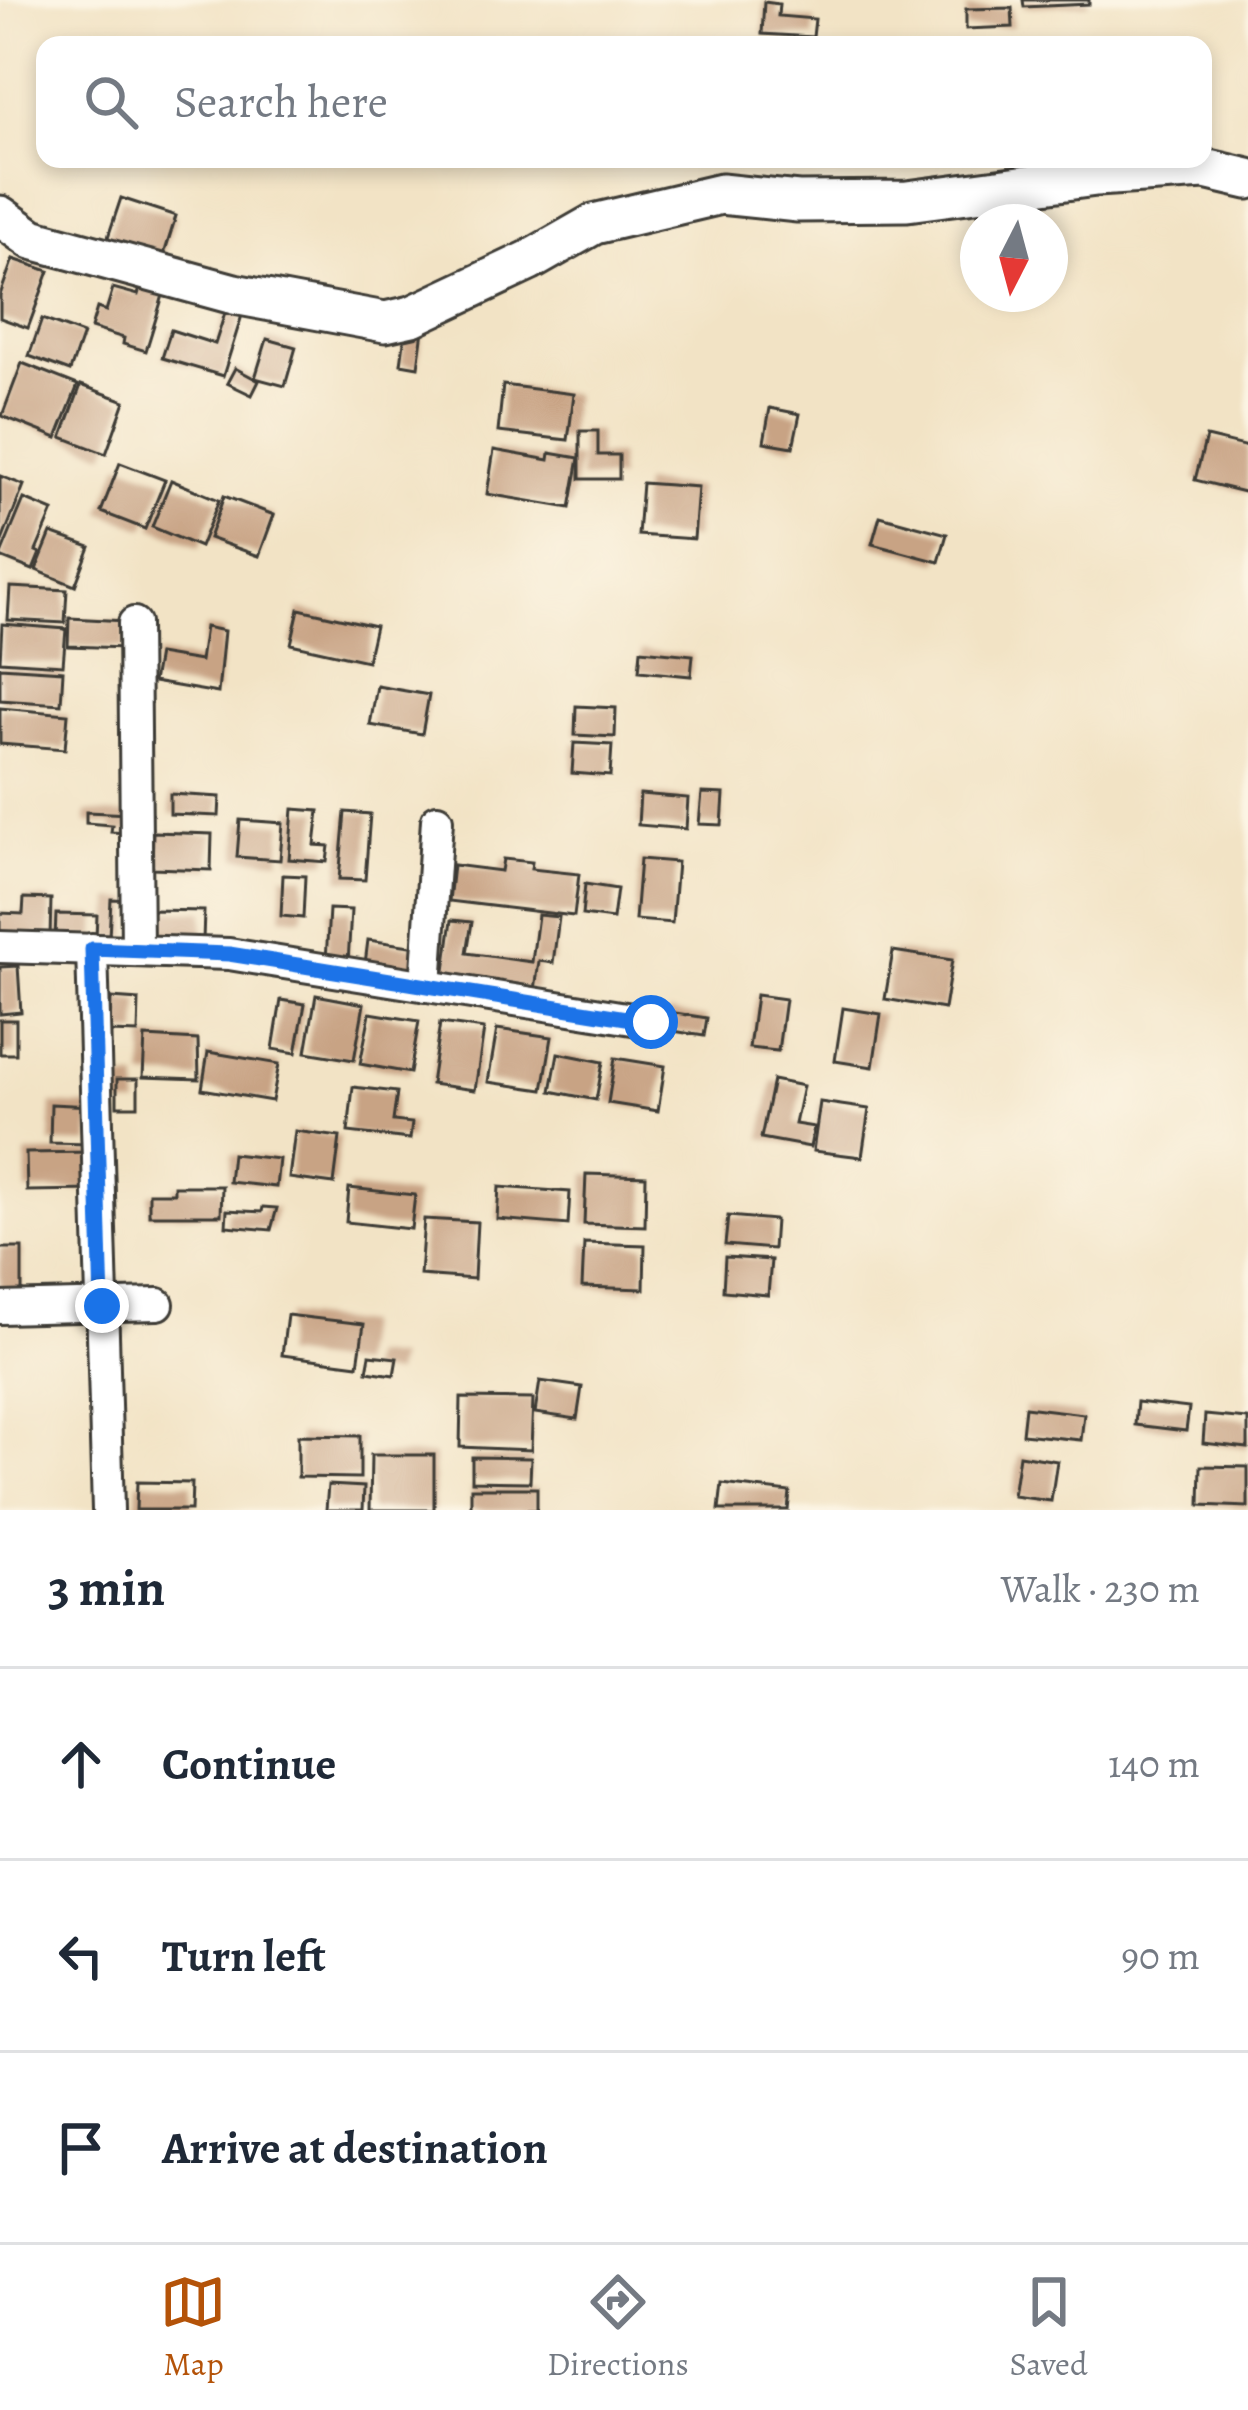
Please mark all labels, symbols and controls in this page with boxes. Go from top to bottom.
search box [36,36,1212,168]
icon: search [78,69,144,135]
text: Search here [174,71,388,133]
north arrow [960,204,1068,312]
route start [624,995,678,1049]
route end [75,1279,129,1333]
text: 3 min [48,1553,165,1623]
text: Walk · 230 m [1001,1562,1200,1615]
icon: ahead [48,1731,114,1797]
text: Continue [162,1733,336,1795]
text: 140 m [1108,1737,1200,1790]
icon: left [48,1923,114,1989]
text: Turn left [162,1925,326,1987]
text: 90 m [1121,1929,1200,1982]
icon: arrive [48,2115,114,2181]
text: Arrive at destination [162,2117,548,2179]
tab: Map [160,2269,226,2386]
tab: Directions [547,2269,689,2386]
tab: Saved [1009,2269,1088,2386]

